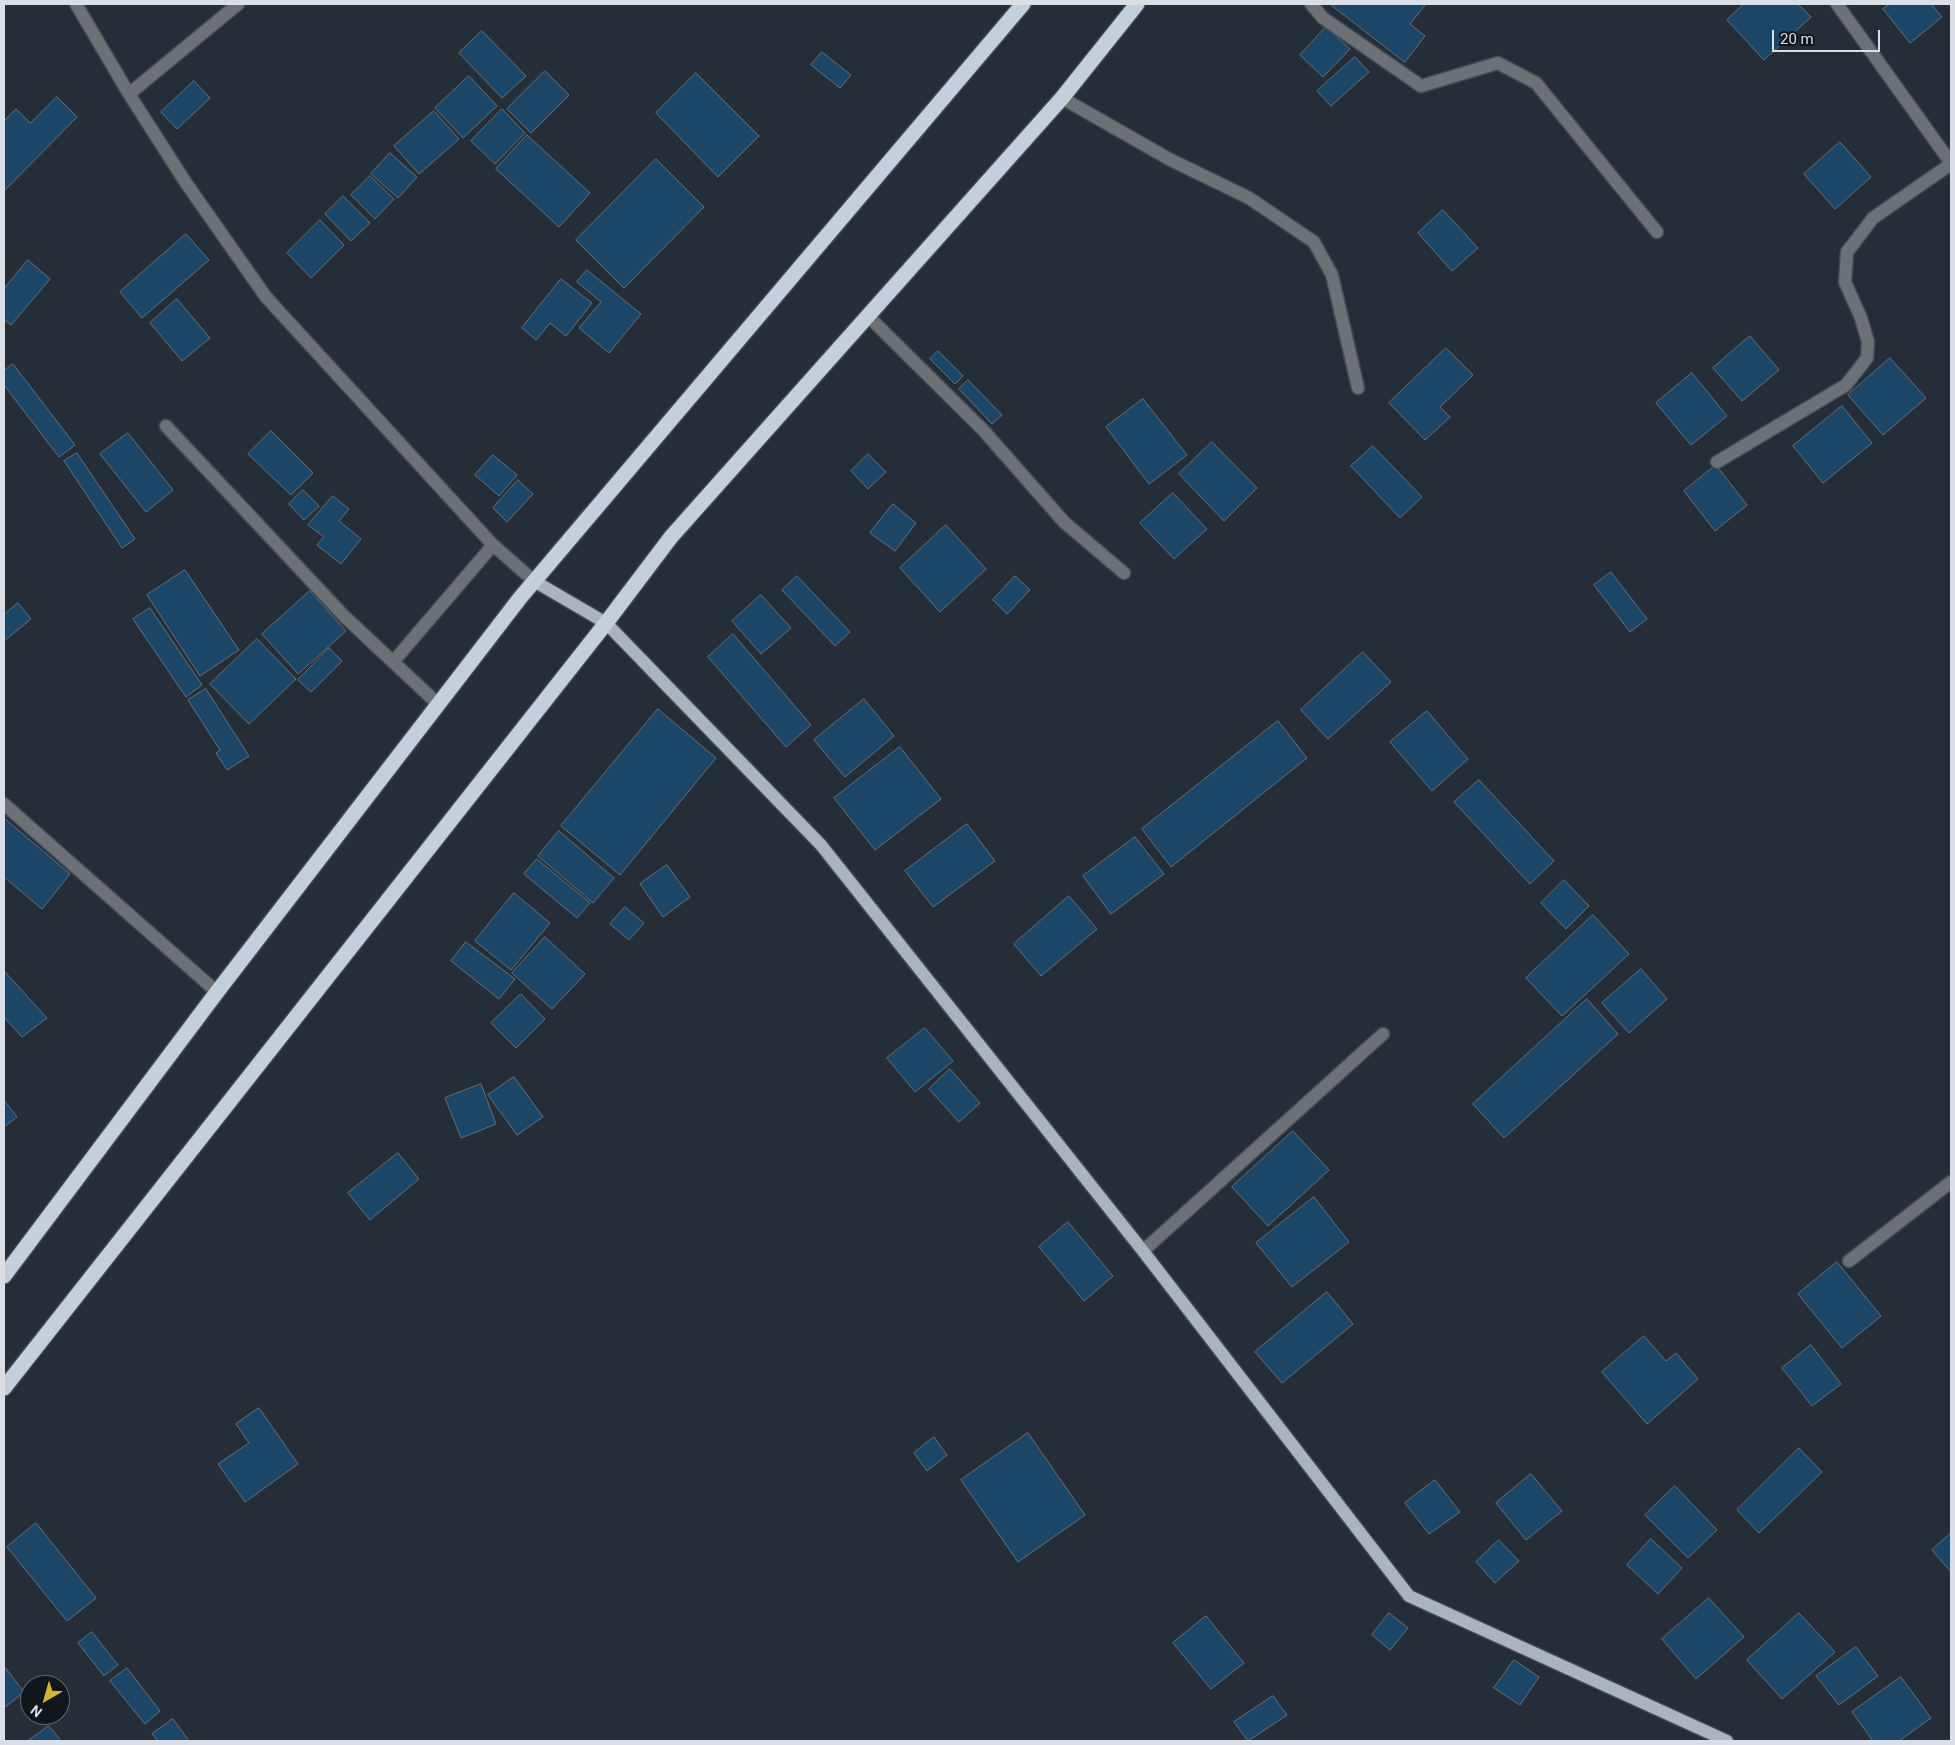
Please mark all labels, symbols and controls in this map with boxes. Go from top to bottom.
scale bar [1775,20,1882,52]
text: 20 m [1780,30,1814,48]
north arrow [20,1675,70,1725]
text: N [28,1702,45,1720]

